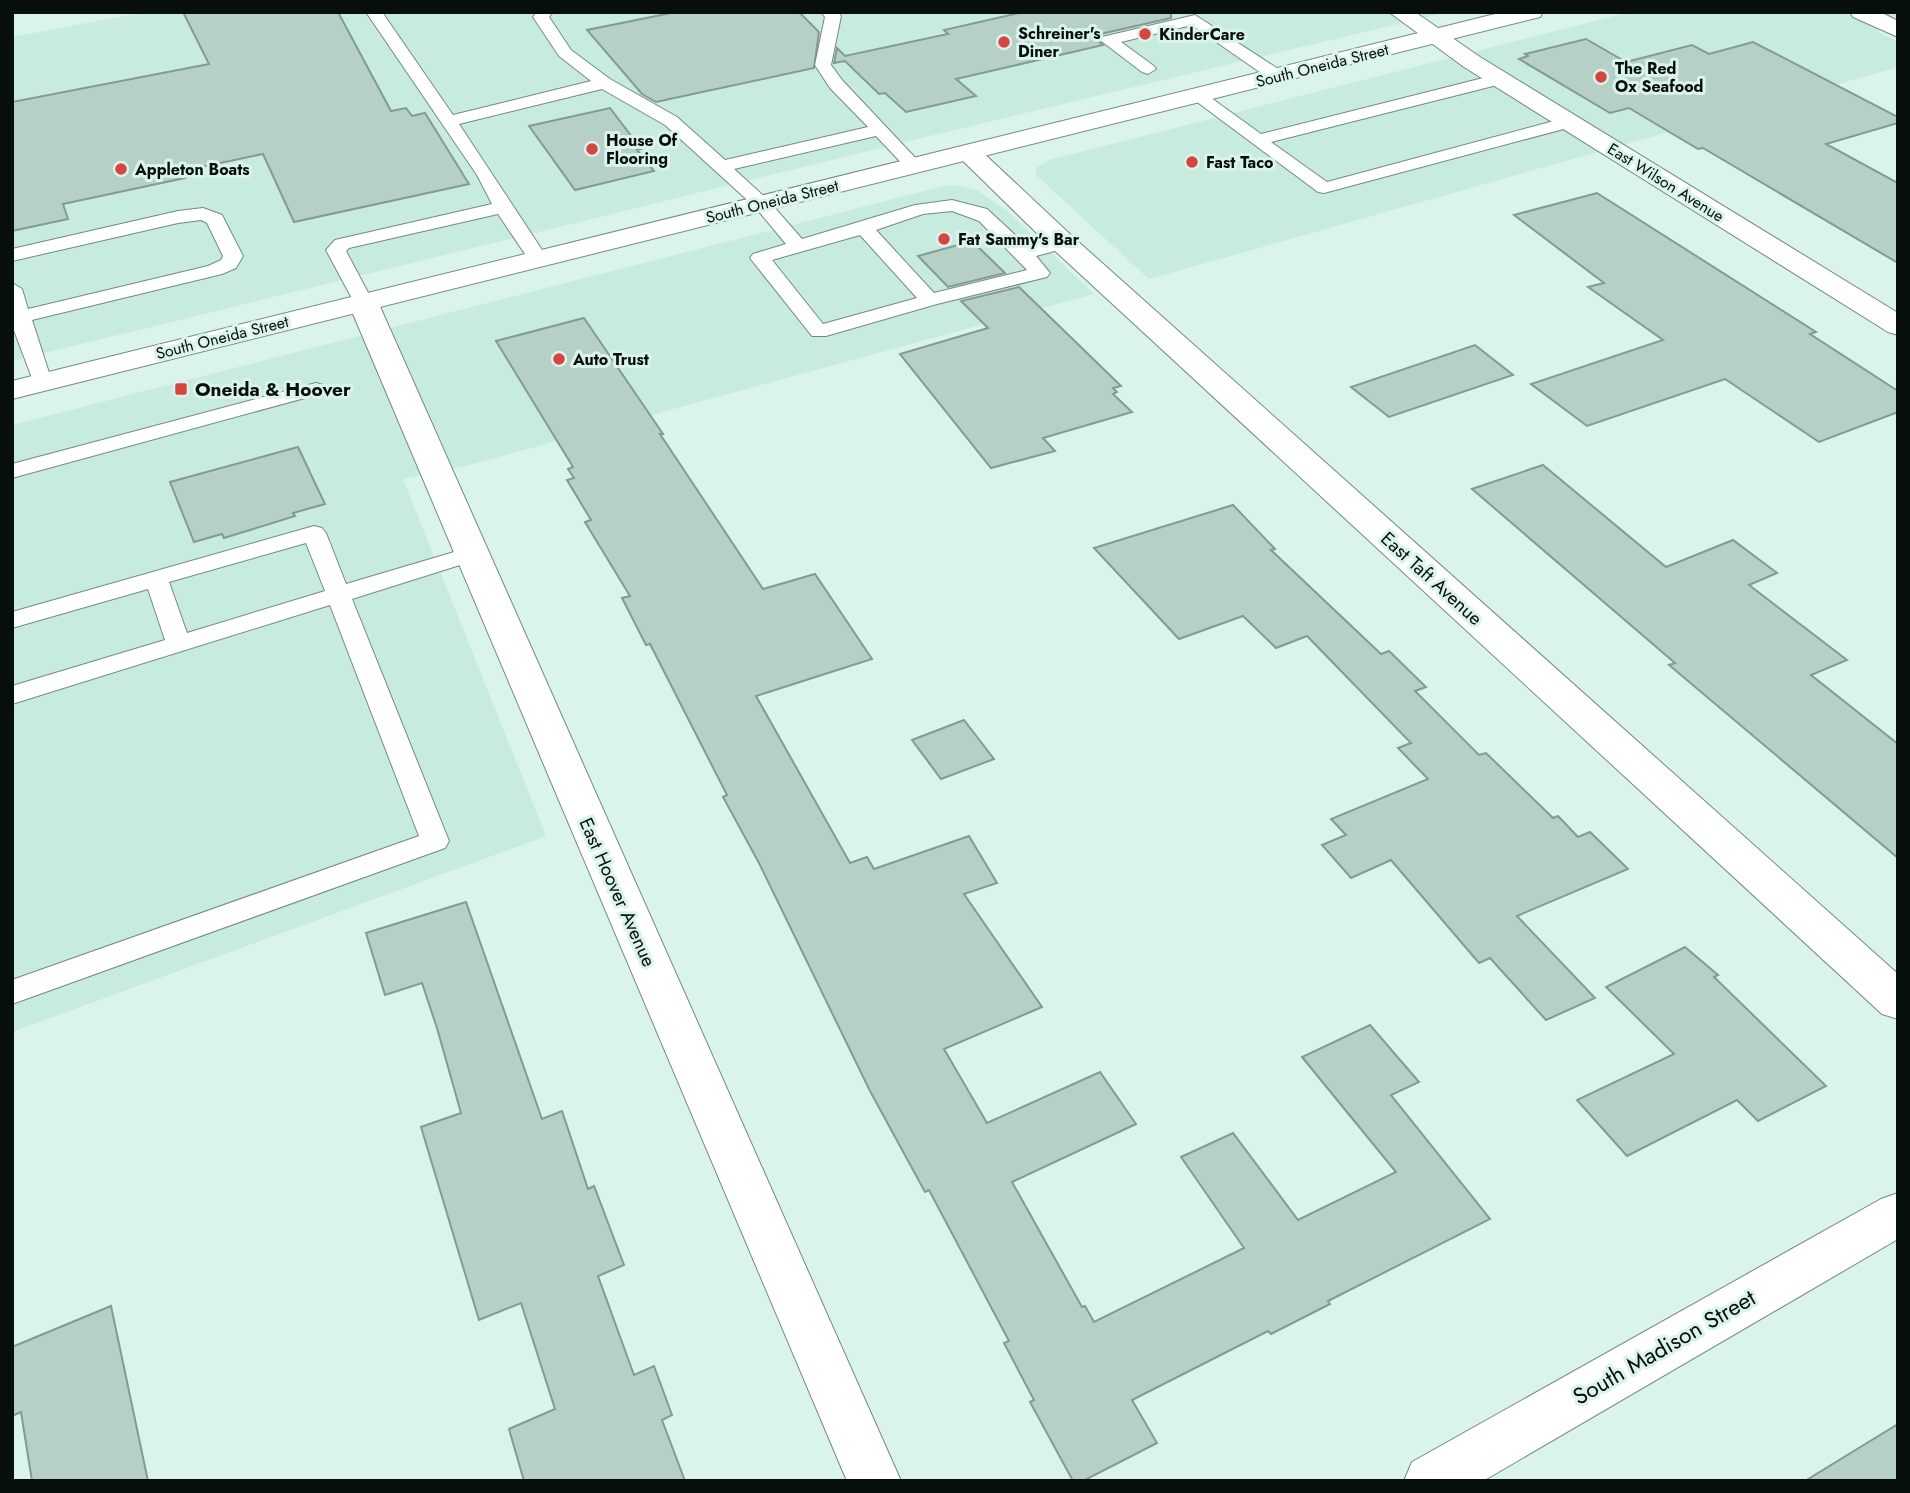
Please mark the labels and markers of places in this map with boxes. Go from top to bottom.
place label: Schreiner's Diner [1018,22,1100,63]
place label: KinderCare [1159,23,1245,46]
marker: KinderCare [1137,26,1153,42]
marker: Schreiner's Diner [996,34,1012,50]
place label: The Red Ox Seafood [1615,57,1704,98]
marker: The Red Ox Seafood [1593,69,1609,85]
place label: House Of Flooring [606,129,679,170]
marker: House Of Flooring [584,141,600,157]
place label: Fast Taco [1206,151,1274,174]
marker: Fast Taco [1184,154,1200,170]
place label: Appleton Boats [134,158,250,181]
marker: Appleton Boats [113,161,129,177]
place label: Fat Sammy's Bar [958,228,1080,251]
marker: Fat Sammy's Bar [936,231,952,247]
place label: Auto Trust [572,348,650,371]
marker: Auto Trust [551,351,567,367]
place label: Oneida & Hoover [195,376,351,403]
marker: Oneida & Hoover [173,381,189,397]

